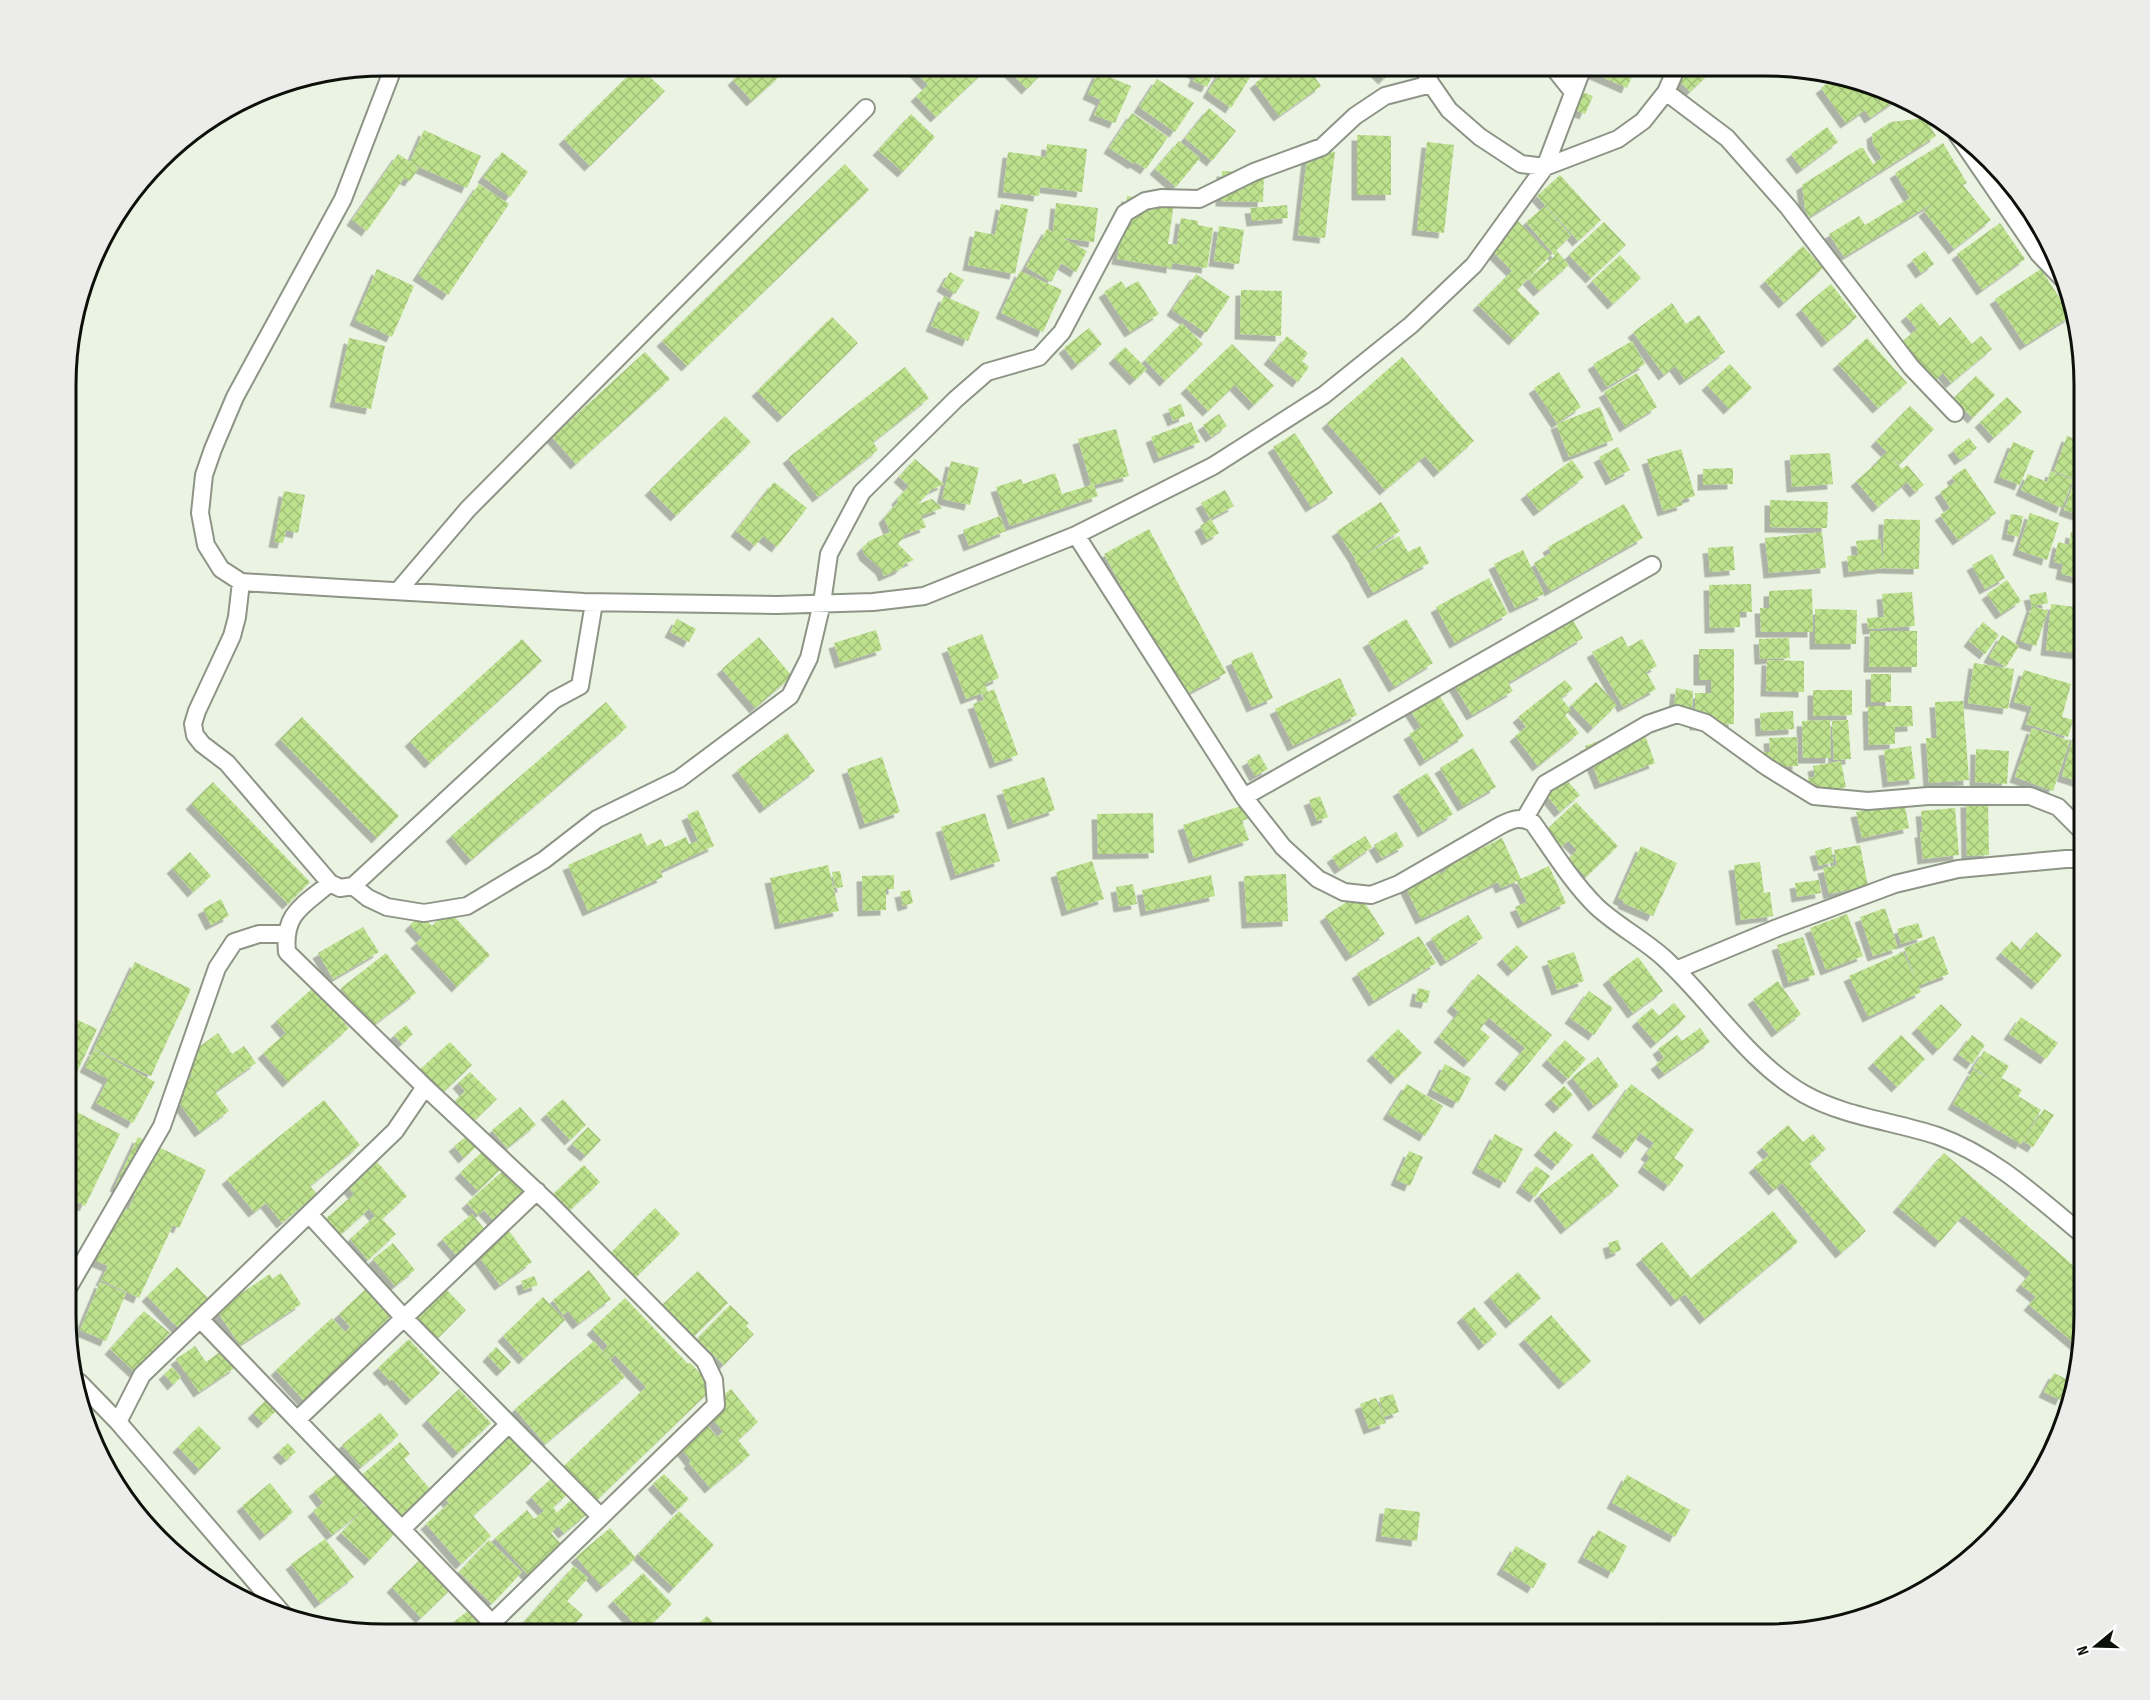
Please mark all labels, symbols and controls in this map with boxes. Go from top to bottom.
north arrow [2066,1616,2126,1676]
text: N [2073,1643,2094,1658]

